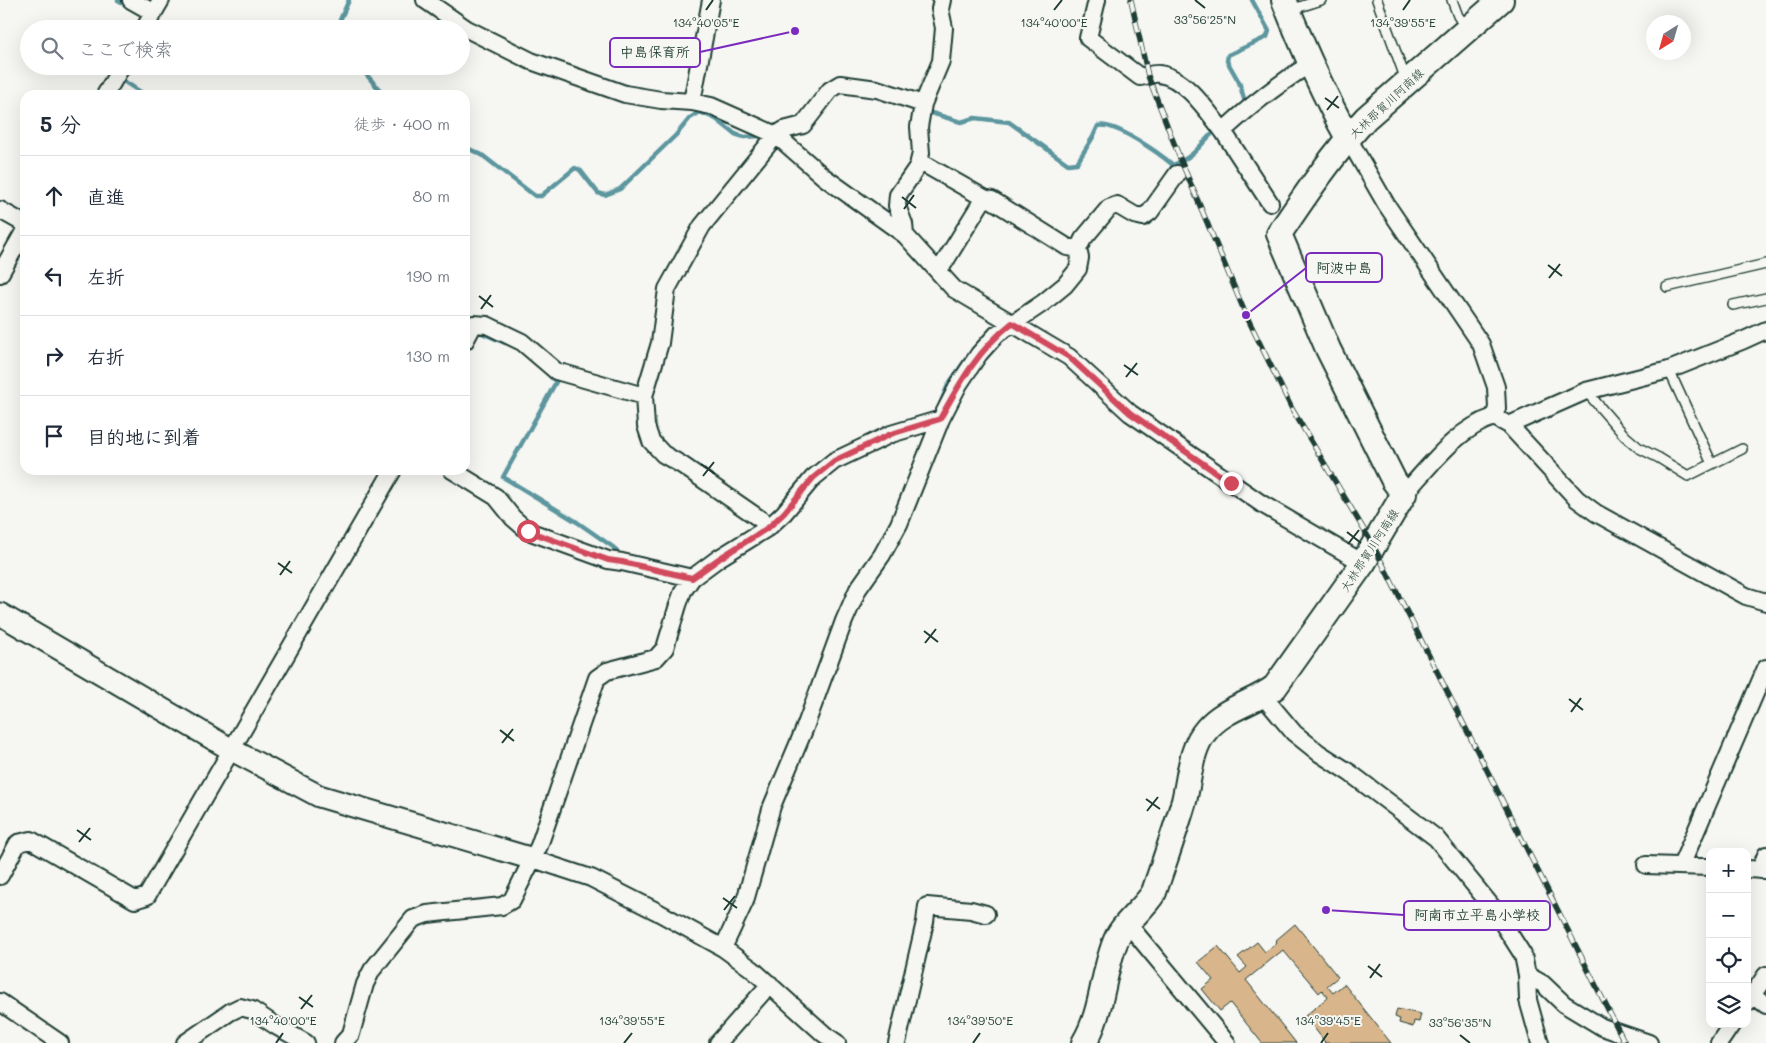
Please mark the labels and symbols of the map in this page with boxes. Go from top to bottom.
text: 33°56'25"N [1174,11,1236,27]
text: 134°40'05"E [673,14,739,30]
text: 134°40'00"E [1020,14,1088,30]
text: 134°39'55"E [1370,14,1436,30]
north arrow [1646,15,1691,60]
callout: 中島保育所 [610,38,700,67]
text: 中島保育所 [620,42,690,61]
street label: 大林那賀川阿南線 [1345,64,1427,142]
callout: 阿波中島 [1306,253,1382,282]
text: 阿波中島 [1316,258,1372,277]
route end [1220,472,1243,495]
street label: 大林那賀川阿南線 [1336,505,1402,595]
route start [517,520,540,543]
callout: 阿南市立平島小学校 [1404,901,1550,930]
text: 阿南市立平島小学校 [1414,905,1540,924]
text: 134°40'00"E [249,1012,317,1028]
text: 134°39'55"E [599,1012,665,1028]
text: 134°39'50"E [947,1012,1013,1028]
text: 134°39'45"E [1295,1012,1361,1028]
text: 33°56'35"N [1429,1014,1491,1030]

